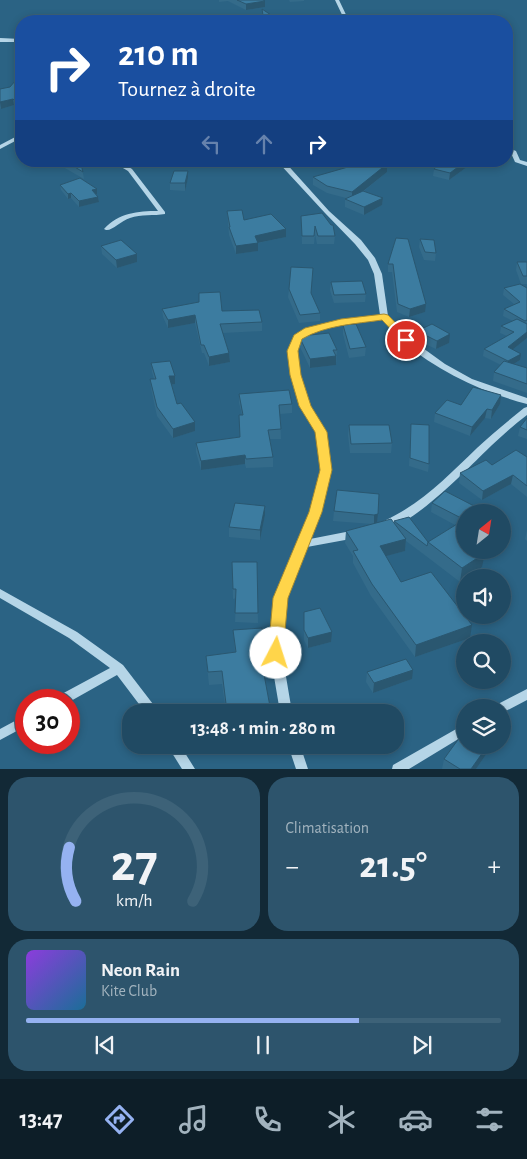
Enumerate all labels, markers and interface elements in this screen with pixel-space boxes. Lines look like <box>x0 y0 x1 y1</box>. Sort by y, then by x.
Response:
icon: right <box>35 35 100 100</box>
text: 210 m <box>118 37 199 72</box>
text: Tournez à droite <box>118 78 256 100</box>
icon: left <box>197 130 225 158</box>
icon: ahead <box>250 130 278 158</box>
icon: right <box>303 130 331 158</box>
pin <box>385 319 427 361</box>
icon: arrive <box>392 326 420 354</box>
north arrow <box>456 504 511 559</box>
map controls <box>456 504 511 754</box>
button: sound <box>456 569 511 624</box>
position arrow <box>249 626 301 678</box>
button: search <box>456 634 511 689</box>
speed limit sign: 30 <box>15 689 80 754</box>
button: layers <box>456 699 511 754</box>
text: 13:48 · 1 min · 280 m <box>191 719 335 738</box>
text: Climatisation <box>286 820 369 836</box>
text: 27 <box>110 838 157 890</box>
text: 21.5° <box>359 847 427 885</box>
text: − <box>286 853 299 881</box>
text: + <box>488 853 501 881</box>
text: km/h <box>115 892 152 910</box>
text: Neon Rain <box>101 961 180 980</box>
text: Kite Club <box>101 983 157 999</box>
icon: previous <box>91 1031 119 1059</box>
icon: pause <box>249 1031 277 1059</box>
icon: next <box>408 1031 436 1059</box>
icon: directions <box>102 1102 137 1137</box>
icon: music <box>176 1102 211 1137</box>
icon: phone <box>250 1102 285 1137</box>
icon: climate <box>324 1102 359 1137</box>
icon: car <box>398 1102 433 1137</box>
icon: filters <box>472 1102 507 1137</box>
text: 13:47 <box>20 1108 63 1130</box>

